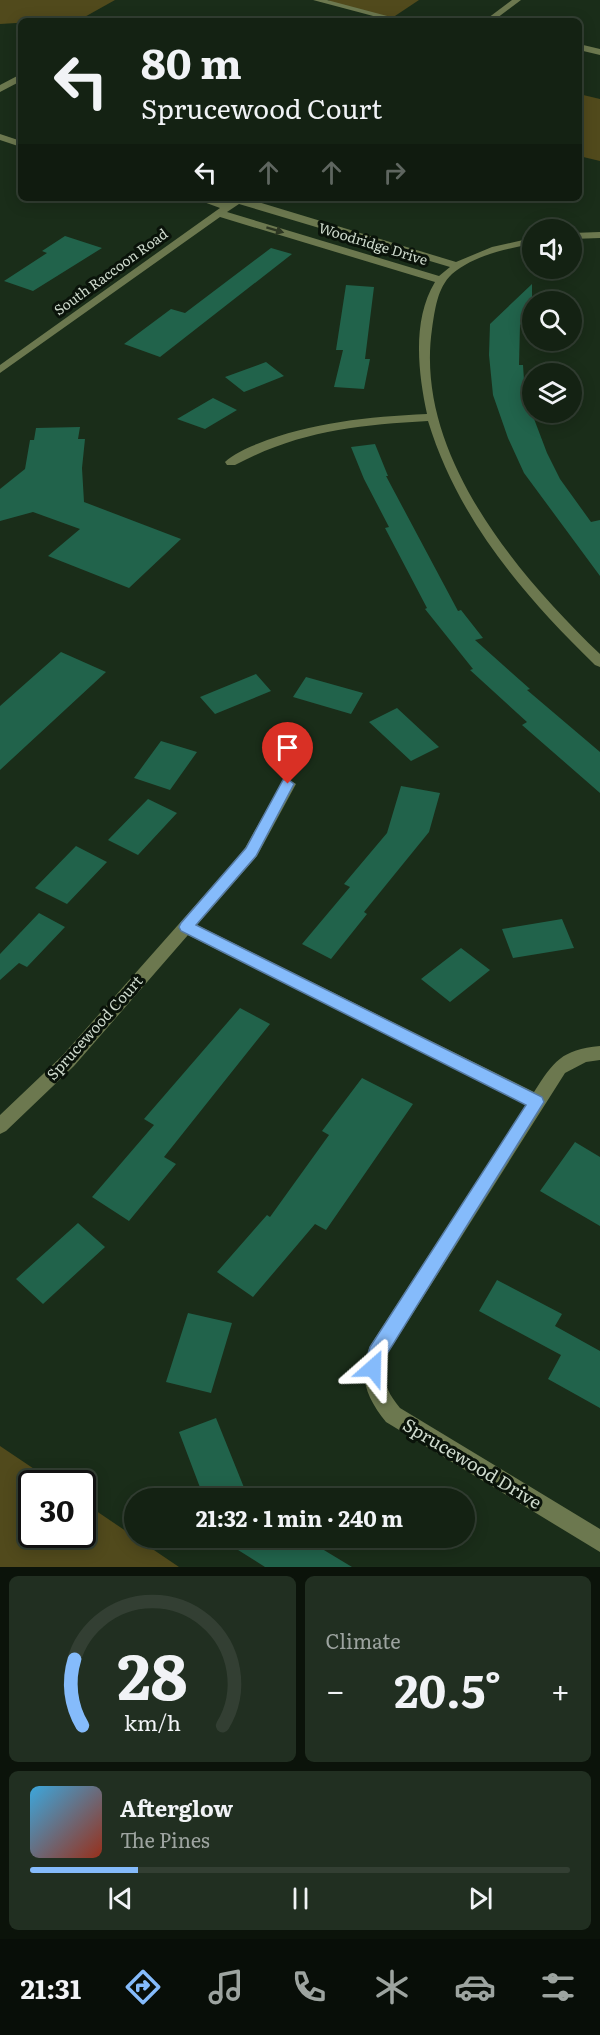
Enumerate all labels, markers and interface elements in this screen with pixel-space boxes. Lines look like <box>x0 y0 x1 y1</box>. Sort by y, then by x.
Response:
text: 80 m <box>141 30 242 92</box>
icon: left <box>42 42 120 120</box>
text: Sprucewood Court <box>141 87 382 127</box>
icon: left <box>189 156 222 189</box>
icon: ahead <box>252 156 285 189</box>
icon: ahead <box>315 156 348 189</box>
icon: right <box>378 156 411 189</box>
street label: Woodridge Drive <box>316 217 430 269</box>
map controls <box>522 219 582 423</box>
button: sound <box>522 219 582 279</box>
street label: South Raccoon Road <box>49 223 172 319</box>
one-way arrow <box>266 226 284 235</box>
button: search <box>522 291 582 351</box>
button: layers <box>522 363 582 423</box>
pin <box>262 722 313 784</box>
icon: arrive <box>271 731 304 764</box>
street label: Sprucewood Court <box>40 969 147 1084</box>
position arrow <box>341 1336 405 1400</box>
street label: Sprucewood Drive <box>398 1410 547 1515</box>
speed limit sign: 30 <box>18 1470 96 1548</box>
text: 21:32 · 1 min · 240 m <box>196 1501 403 1534</box>
text: Climate <box>326 1625 401 1655</box>
text: 28 <box>117 1627 187 1719</box>
text: 20.5° <box>394 1655 501 1722</box>
text: − <box>326 1664 345 1713</box>
text: + <box>551 1664 570 1713</box>
text: km/h <box>124 1706 181 1738</box>
text: Afterglow <box>120 1791 233 1824</box>
text: The Pines <box>120 1824 210 1854</box>
icon: previous <box>104 1882 137 1915</box>
icon: pause <box>284 1882 317 1915</box>
icon: next <box>464 1882 497 1915</box>
icon: directions <box>122 1966 164 2008</box>
icon: music <box>205 1966 247 2008</box>
icon: phone <box>288 1966 330 2008</box>
icon: climate <box>371 1966 413 2008</box>
icon: car <box>454 1966 496 2008</box>
icon: filters <box>537 1966 579 2008</box>
text: 21:31 <box>21 1967 81 2007</box>

